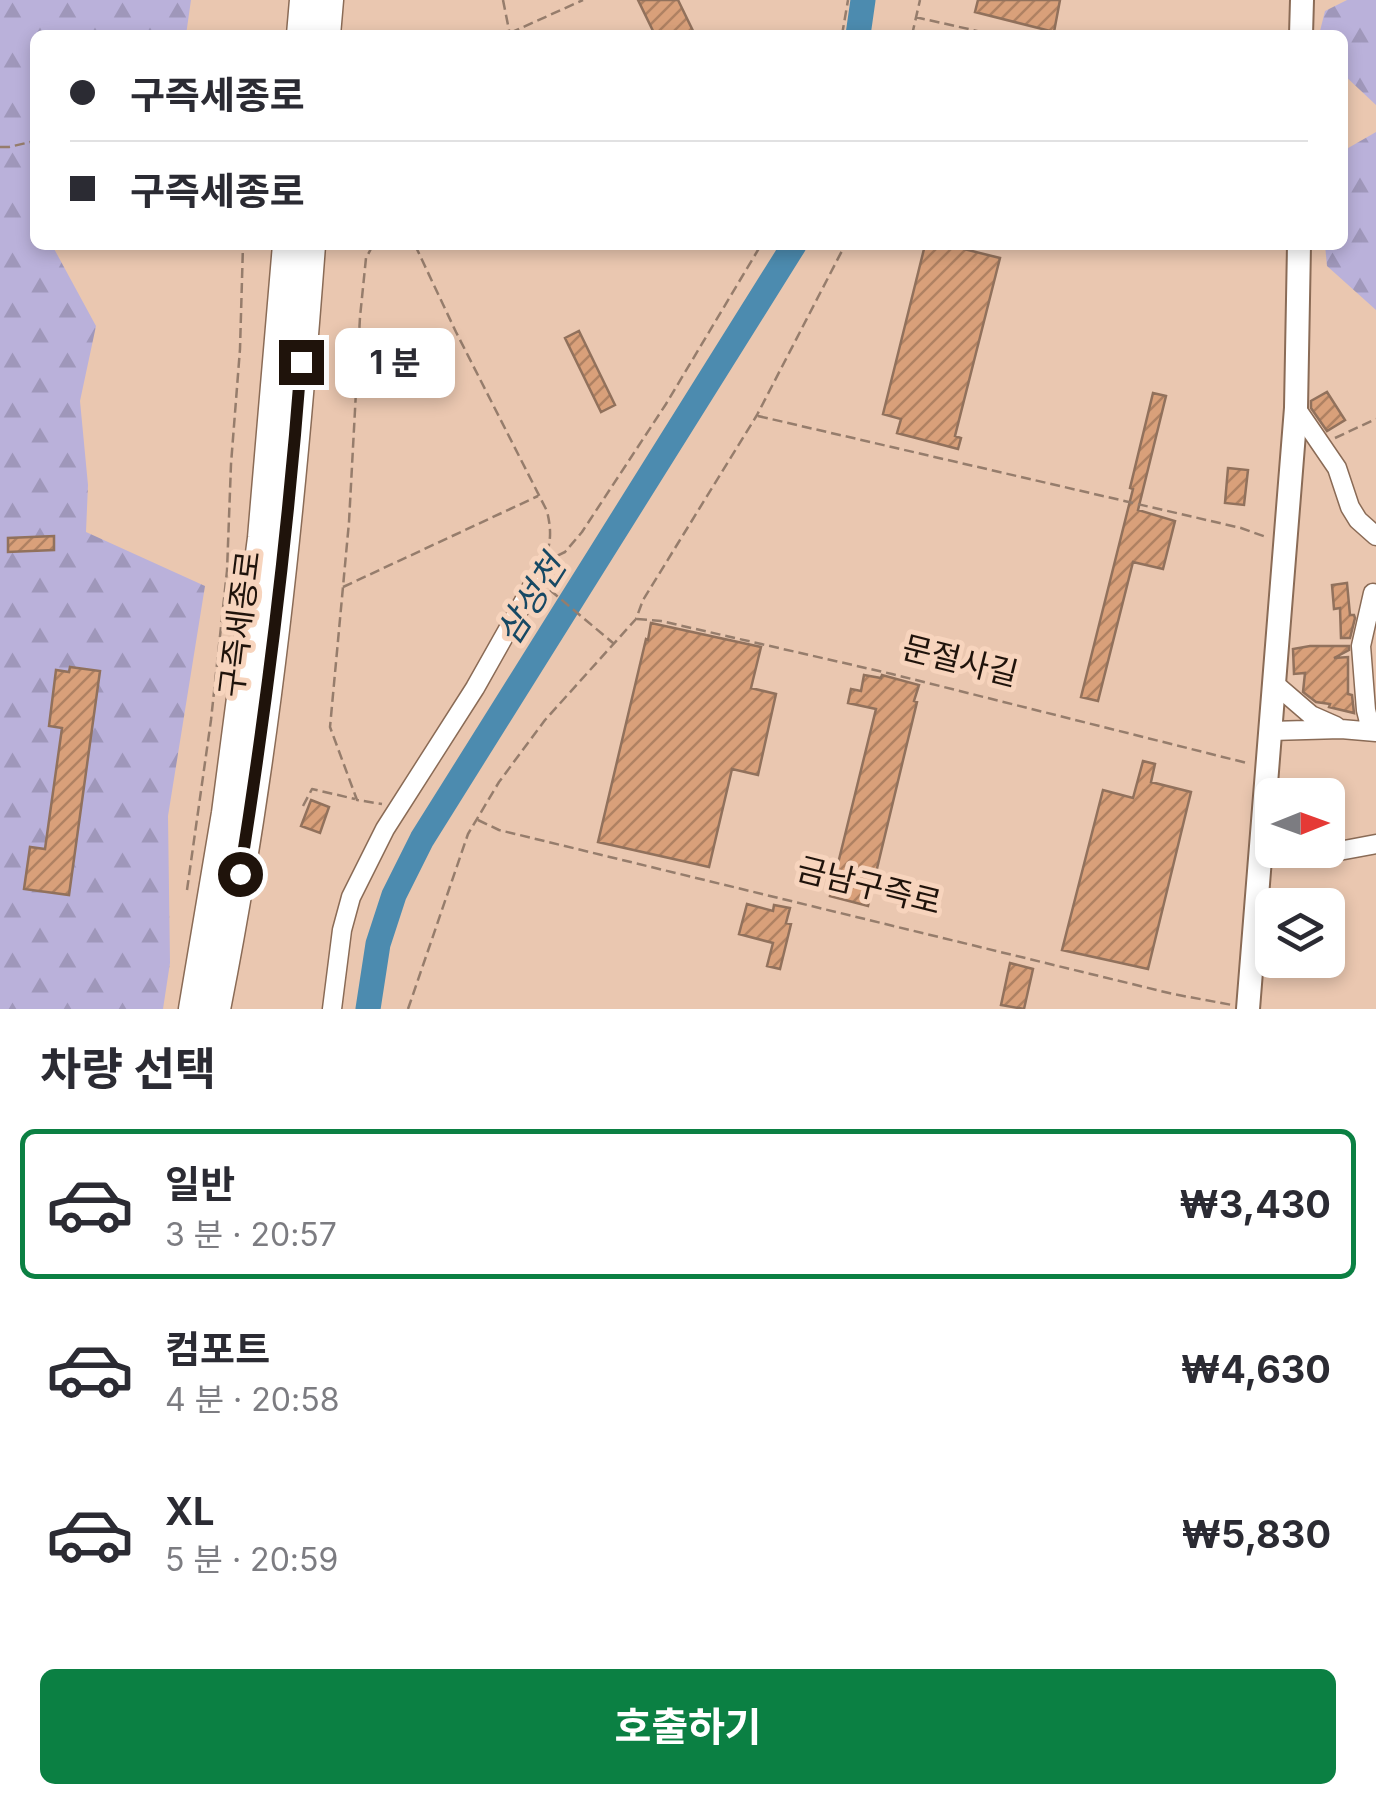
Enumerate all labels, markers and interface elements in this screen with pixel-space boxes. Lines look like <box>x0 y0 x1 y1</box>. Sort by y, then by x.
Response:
text: 구즉세종로 <box>130 72 305 118</box>
text: 구즉세종로 <box>130 168 305 214</box>
callout: 1 분 <box>336 327 456 397</box>
route end <box>279 340 324 385</box>
text: 1 분 <box>370 343 420 382</box>
water label: 삼성천 <box>487 544 576 652</box>
street label: 구즉세종로 <box>211 549 268 699</box>
street label: 문절사길 <box>898 627 1022 694</box>
north arrow <box>1255 778 1345 868</box>
map controls <box>1255 778 1345 978</box>
street label: 금남구즉로 <box>793 849 945 922</box>
route start <box>218 852 263 897</box>
button: layers <box>1255 888 1345 978</box>
text: 차량 선택 <box>40 1041 216 1096</box>
icon: car <box>45 1159 135 1249</box>
text: 일반 <box>165 1161 235 1207</box>
text: ₩3,430 <box>1179 1181 1331 1227</box>
text: 3 분 · 20:57 <box>165 1215 337 1254</box>
icon: car <box>45 1324 135 1414</box>
text: 컴포트 <box>165 1326 270 1372</box>
text: ₩4,630 <box>1181 1346 1331 1392</box>
text: 4 분 · 20:58 <box>165 1380 340 1419</box>
text: XL <box>165 1488 215 1534</box>
icon: car <box>45 1489 135 1579</box>
text: ₩5,830 <box>1182 1511 1331 1557</box>
text: 5 분 · 20:59 <box>165 1540 338 1579</box>
button: 호출하기 <box>40 1669 1336 1784</box>

